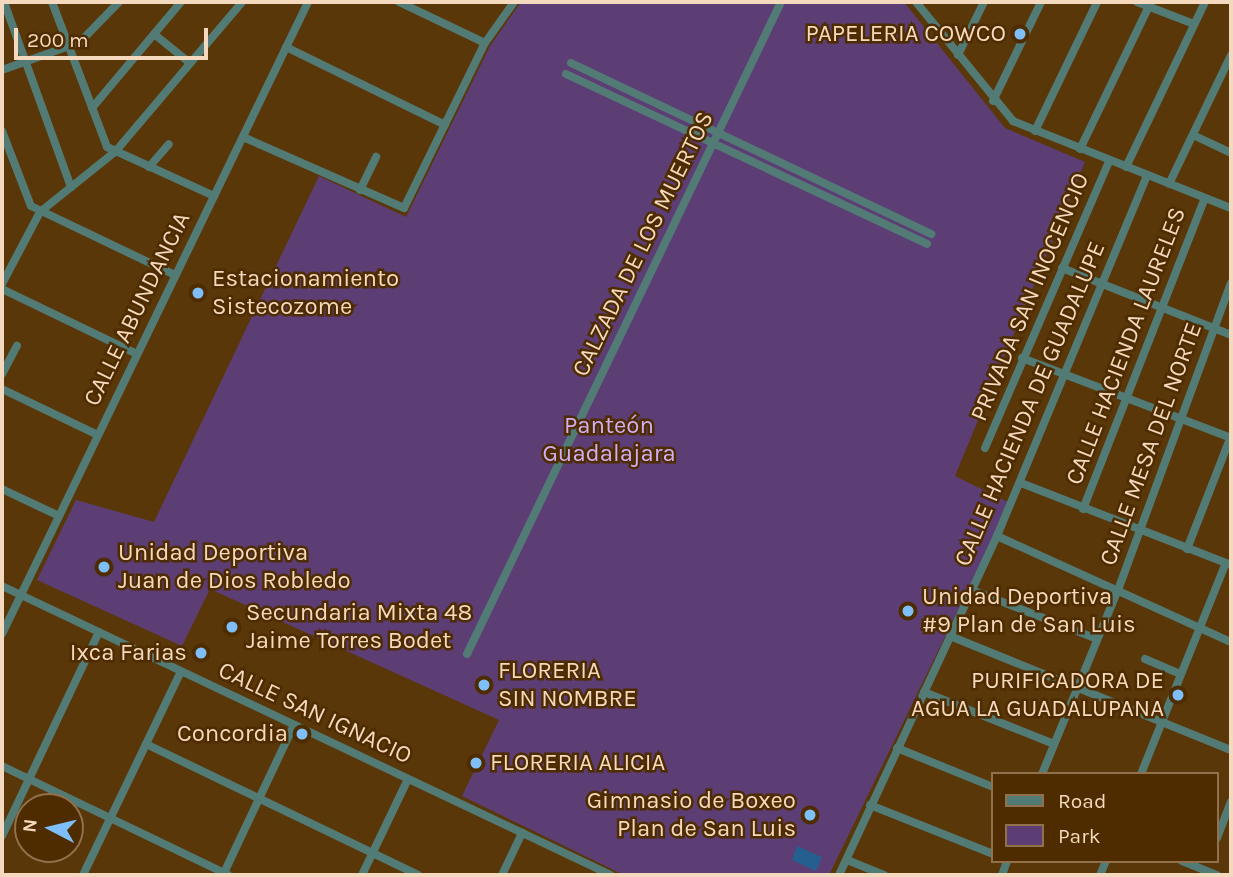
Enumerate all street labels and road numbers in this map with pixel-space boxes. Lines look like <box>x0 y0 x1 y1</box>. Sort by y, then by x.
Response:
street label: CALZADA DE LOS MUERTOS <box>566 107 720 381</box>
street label: PRIVADA SAN INOCENCIO <box>965 168 1095 426</box>
street label: CALLE HACIENDA LAURELES <box>1060 203 1192 489</box>
street label: CALLE ABUNDANCIA <box>78 207 196 411</box>
street label: CALLE HACIENDA DE GUADALUPE <box>948 237 1112 571</box>
street label: CALLE MESA DEL NORTE <box>1094 319 1208 569</box>
street label: CALLE SAN IGNACIO <box>214 656 416 770</box>

